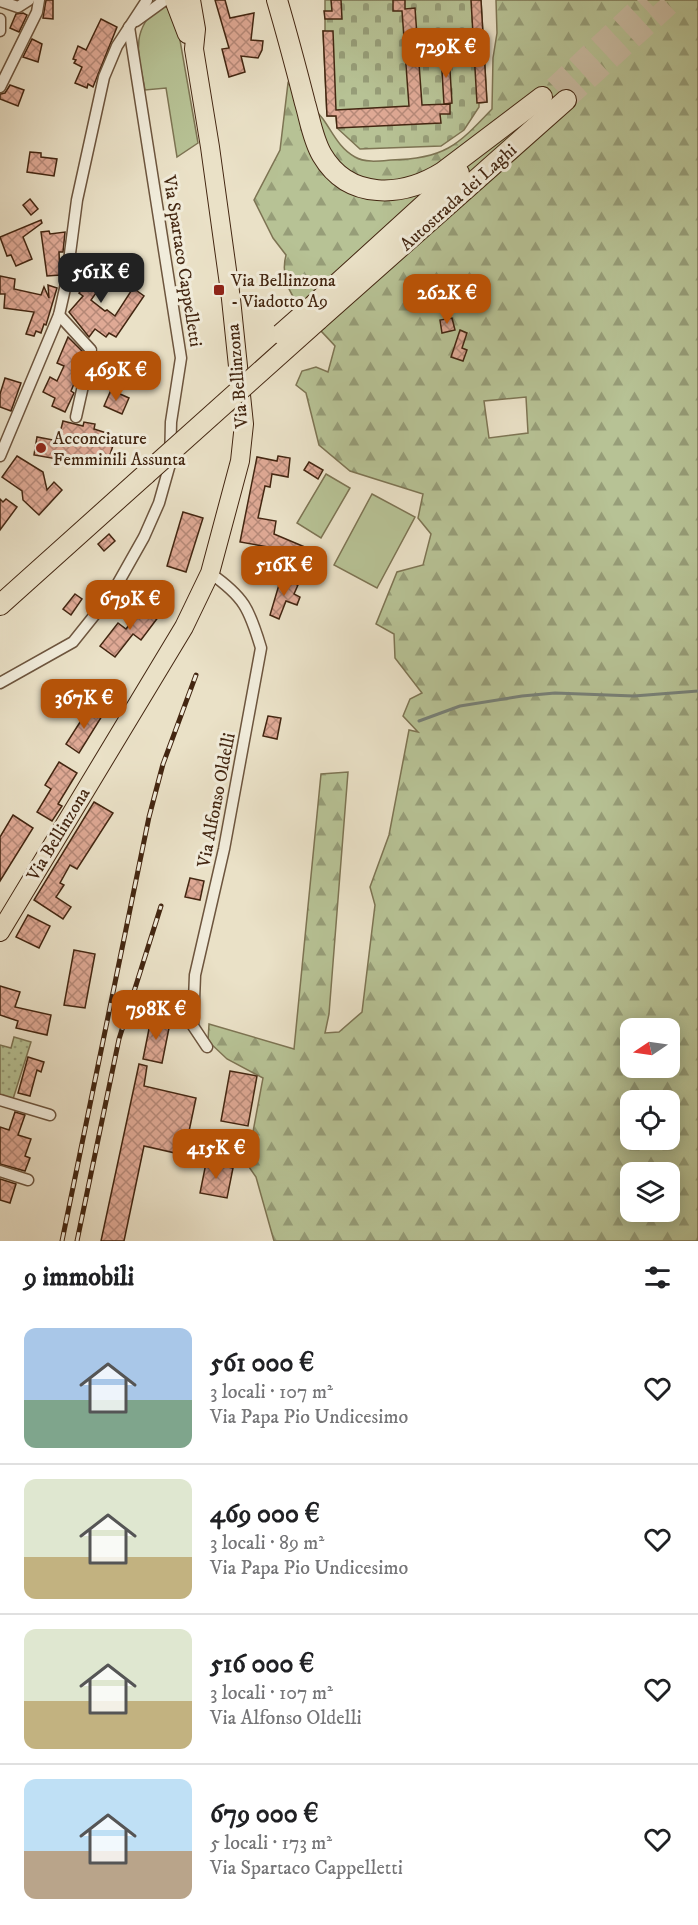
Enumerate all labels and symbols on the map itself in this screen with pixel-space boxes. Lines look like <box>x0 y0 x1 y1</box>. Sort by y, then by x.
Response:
pin: 729K € <box>397 28 495 79</box>
street label: Autostrada dei Laghi <box>396 139 522 256</box>
street label: Via Spartaco Cappelletti <box>157 173 206 349</box>
pin: 561K € <box>52 253 150 304</box>
place label: Via Bellinzona - Viadotto A9 <box>230 270 336 313</box>
pin: 262K € <box>398 274 496 325</box>
marker: Via Bellinzona - Viadotto A9 <box>212 283 226 297</box>
street label: Via Bellinzona <box>222 322 254 430</box>
pin: 469K € <box>67 351 165 402</box>
place label: Acconciature Femminili Assunta <box>53 428 186 471</box>
marker: Acconciature Femminili Assunta <box>34 441 48 455</box>
pin: 516K € <box>235 546 333 597</box>
pin: 679K € <box>81 580 179 631</box>
pin: 367K € <box>35 679 133 730</box>
street label: Via Alfonso Oldelli <box>193 731 241 870</box>
street label: Via Bellinzona <box>22 784 95 886</box>
pin: 798K € <box>107 990 205 1041</box>
north arrow <box>620 1018 680 1078</box>
pin: 415K € <box>167 1129 265 1180</box>

